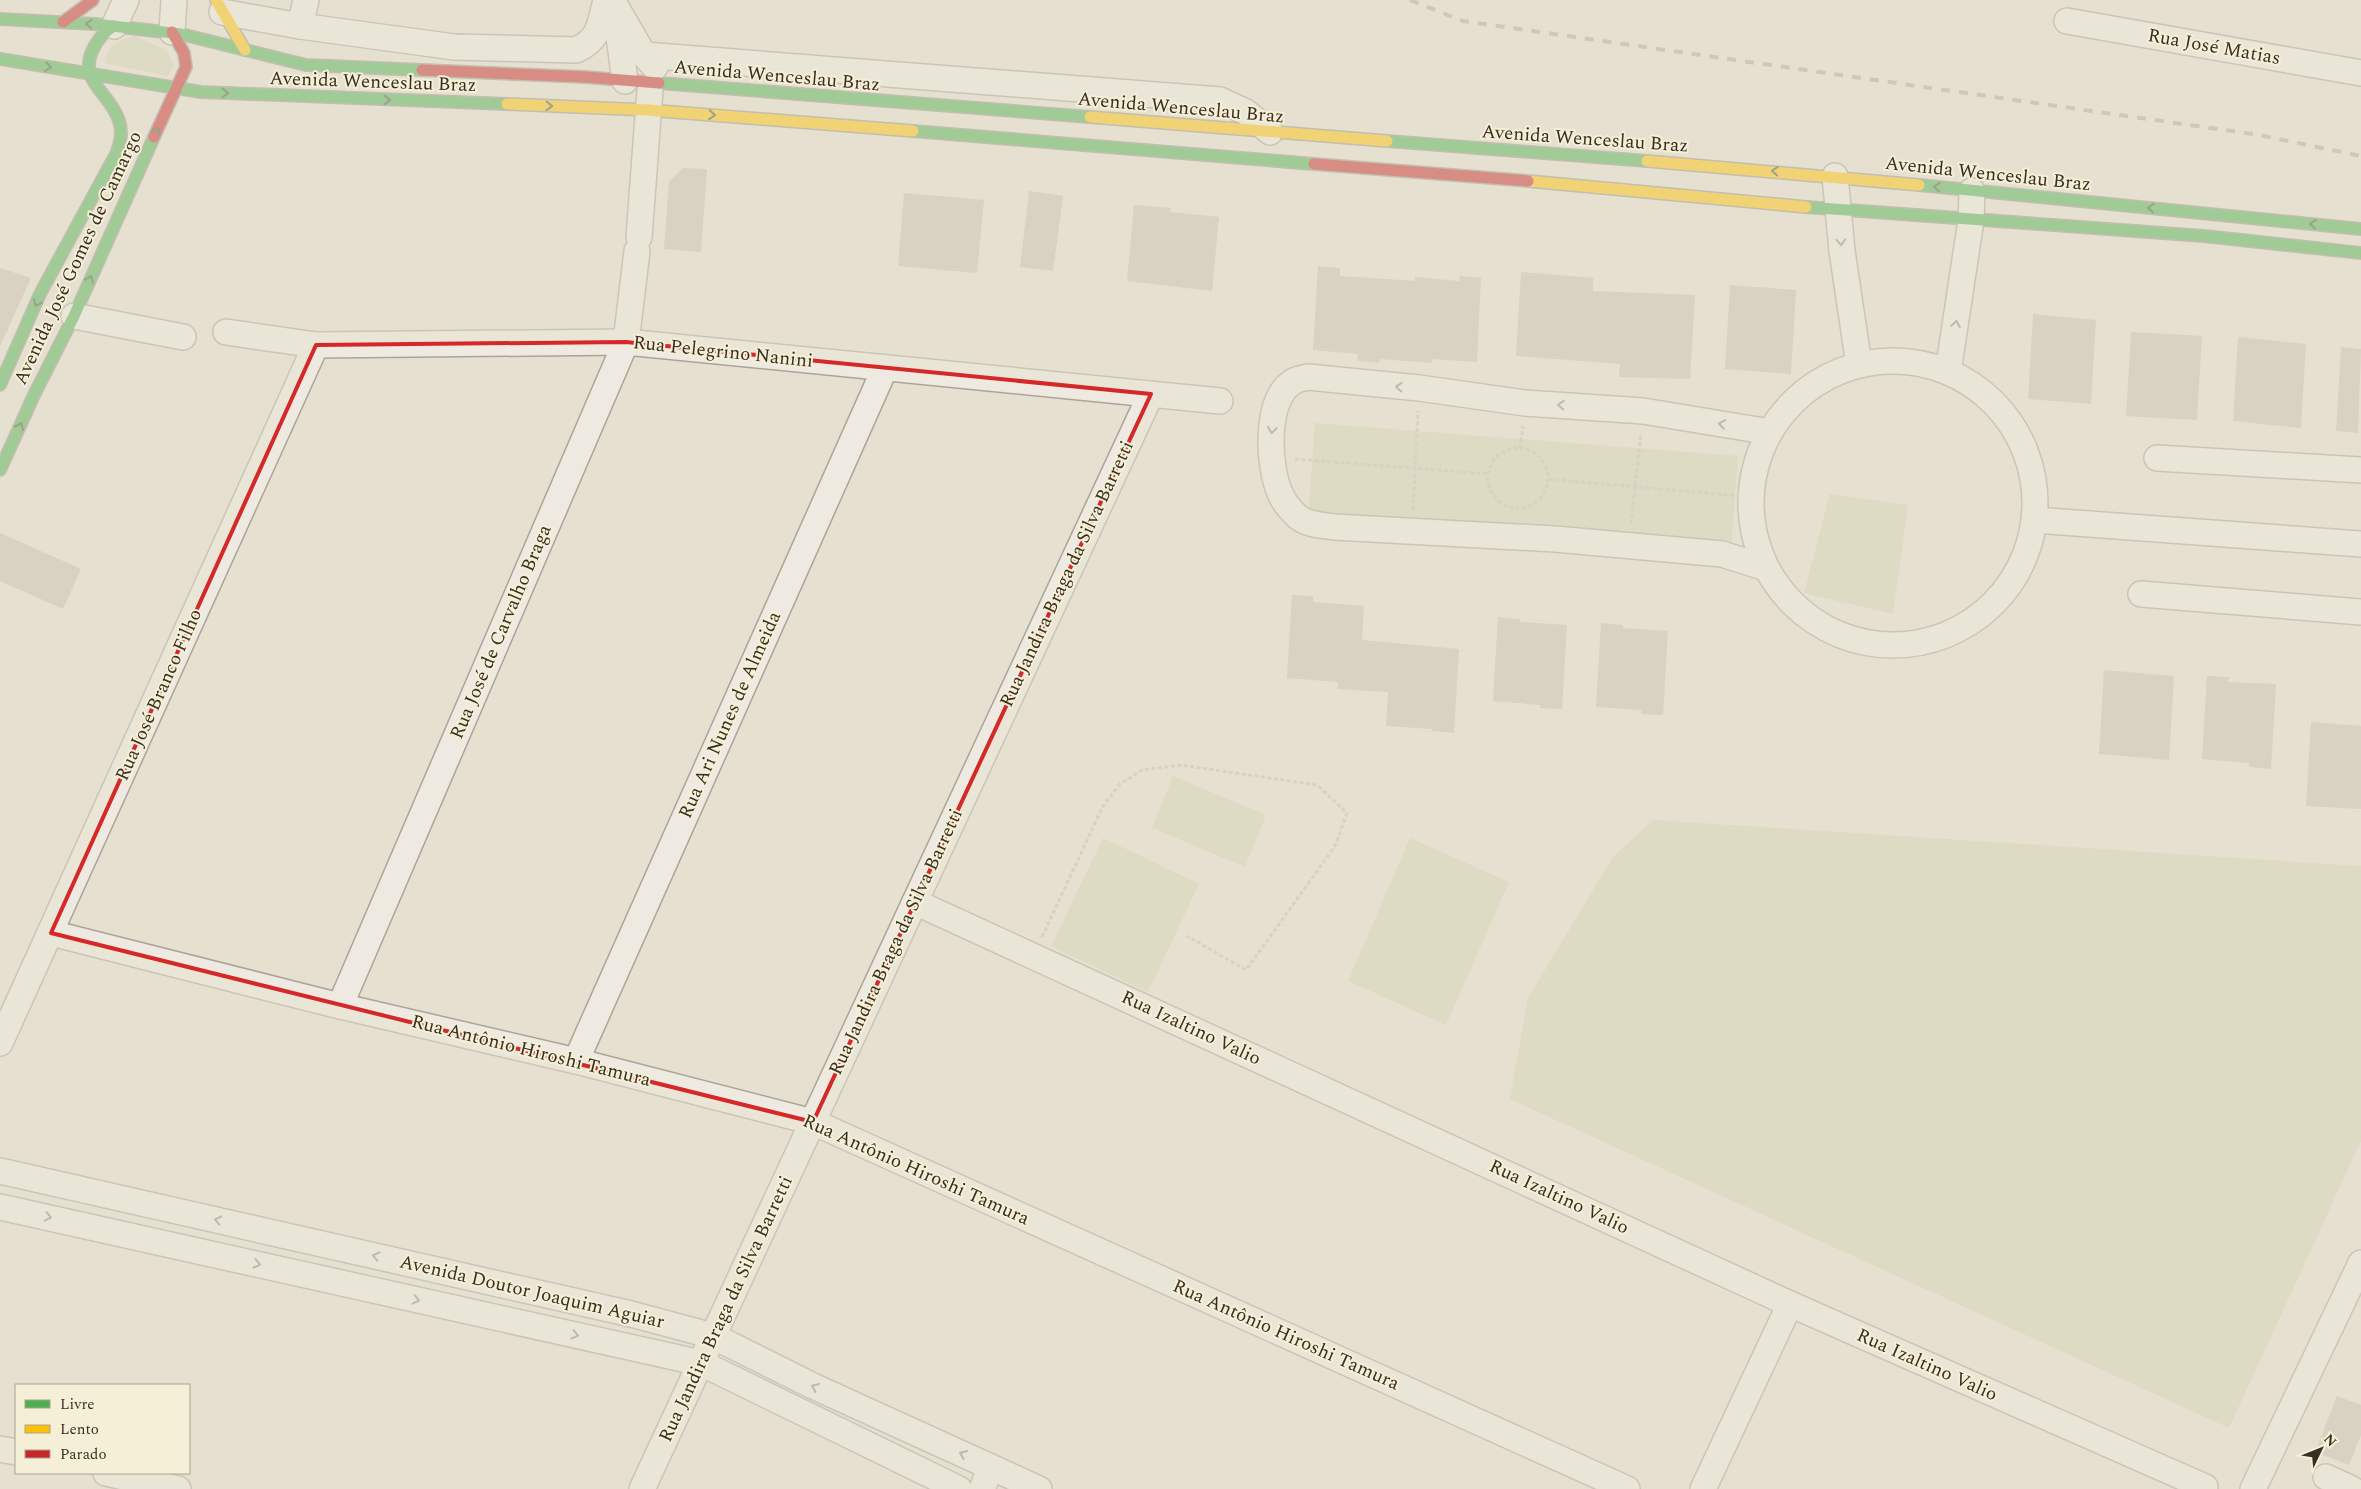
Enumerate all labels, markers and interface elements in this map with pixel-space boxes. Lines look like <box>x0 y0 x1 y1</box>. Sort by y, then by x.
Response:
one-way arrow <box>84 18 92 29</box>
street label: Rua José Matias <box>2145 21 2283 73</box>
street label: Avenida Wenceslau Braz <box>673 53 881 99</box>
one-way arrow <box>44 61 52 72</box>
street label: Avenida Wenceslau Braz <box>269 64 477 100</box>
street label: Avenida Wenceslau Braz <box>1077 85 1285 131</box>
one-way arrow <box>221 88 229 99</box>
one-way arrow <box>383 94 391 105</box>
one-way arrow <box>546 101 554 112</box>
one-way arrow <box>708 109 716 120</box>
street label: Avenida Wenceslau Braz <box>1481 117 1689 161</box>
street label: Avenida José Gomes de Camargo <box>6 126 150 390</box>
one-way arrow <box>151 127 161 136</box>
street label: Avenida Wenceslau Braz <box>1883 149 2093 199</box>
one-way arrow <box>1771 166 1779 177</box>
one-way arrow <box>1933 182 1941 193</box>
one-way arrow <box>2147 203 2155 214</box>
one-way arrow <box>2308 219 2316 230</box>
one-way arrow <box>1836 238 1847 246</box>
one-way arrow <box>84 275 94 284</box>
one-way arrow <box>32 298 43 307</box>
one-way arrow <box>1950 320 1960 328</box>
street label: Rua Pelegrino Nanini <box>632 328 814 376</box>
one-way arrow <box>1395 381 1403 392</box>
one-way arrow <box>1557 400 1565 411</box>
one-way arrow <box>1718 419 1726 430</box>
one-way arrow <box>14 422 24 431</box>
one-way arrow <box>1267 427 1278 435</box>
street label: Rua Jandira Braga da Silva Barretti <box>992 436 1142 712</box>
street label: Rua José de Carvalho Braga <box>443 519 560 744</box>
street label: Rua José Branco Filho <box>108 604 210 786</box>
street label: Rua Ari Nunes de Almeida <box>671 606 789 823</box>
street label: Rua Jandira Braga da Silva Barretti <box>821 804 971 1080</box>
street label: Rua Izaltino Valio <box>1116 983 1266 1073</box>
street label: Rua Antônio Hiroshi Tamura <box>408 1007 654 1095</box>
street label: Rua Antônio Hiroshi Tamura <box>798 1107 1035 1234</box>
street label: Rua Izaltino Valio <box>1484 1152 1634 1242</box>
street label: Rua Jandira Braga da Silva Barretti <box>651 1171 801 1447</box>
one-way arrow <box>43 1212 52 1222</box>
one-way arrow <box>213 1215 222 1226</box>
street label: Avenida Doutor Joaquim Aguiar <box>397 1247 668 1337</box>
one-way arrow <box>372 1251 381 1262</box>
one-way arrow <box>253 1258 262 1269</box>
street label: Rua Antônio Hiroshi Tamura <box>1168 1272 1405 1399</box>
one-way arrow <box>412 1294 420 1305</box>
street label: Rua Izaltino Valio <box>1852 1321 2002 1409</box>
one-way arrow <box>570 1329 579 1340</box>
one-way arrow <box>811 1383 820 1393</box>
legend <box>15 1384 190 1474</box>
text: Livre <box>60 1393 95 1416</box>
text: Lento <box>60 1418 99 1441</box>
north arrow <box>2296 1424 2346 1474</box>
text: N <box>2319 1429 2342 1452</box>
text: Parado <box>60 1443 107 1466</box>
one-way arrow <box>959 1450 968 1461</box>

